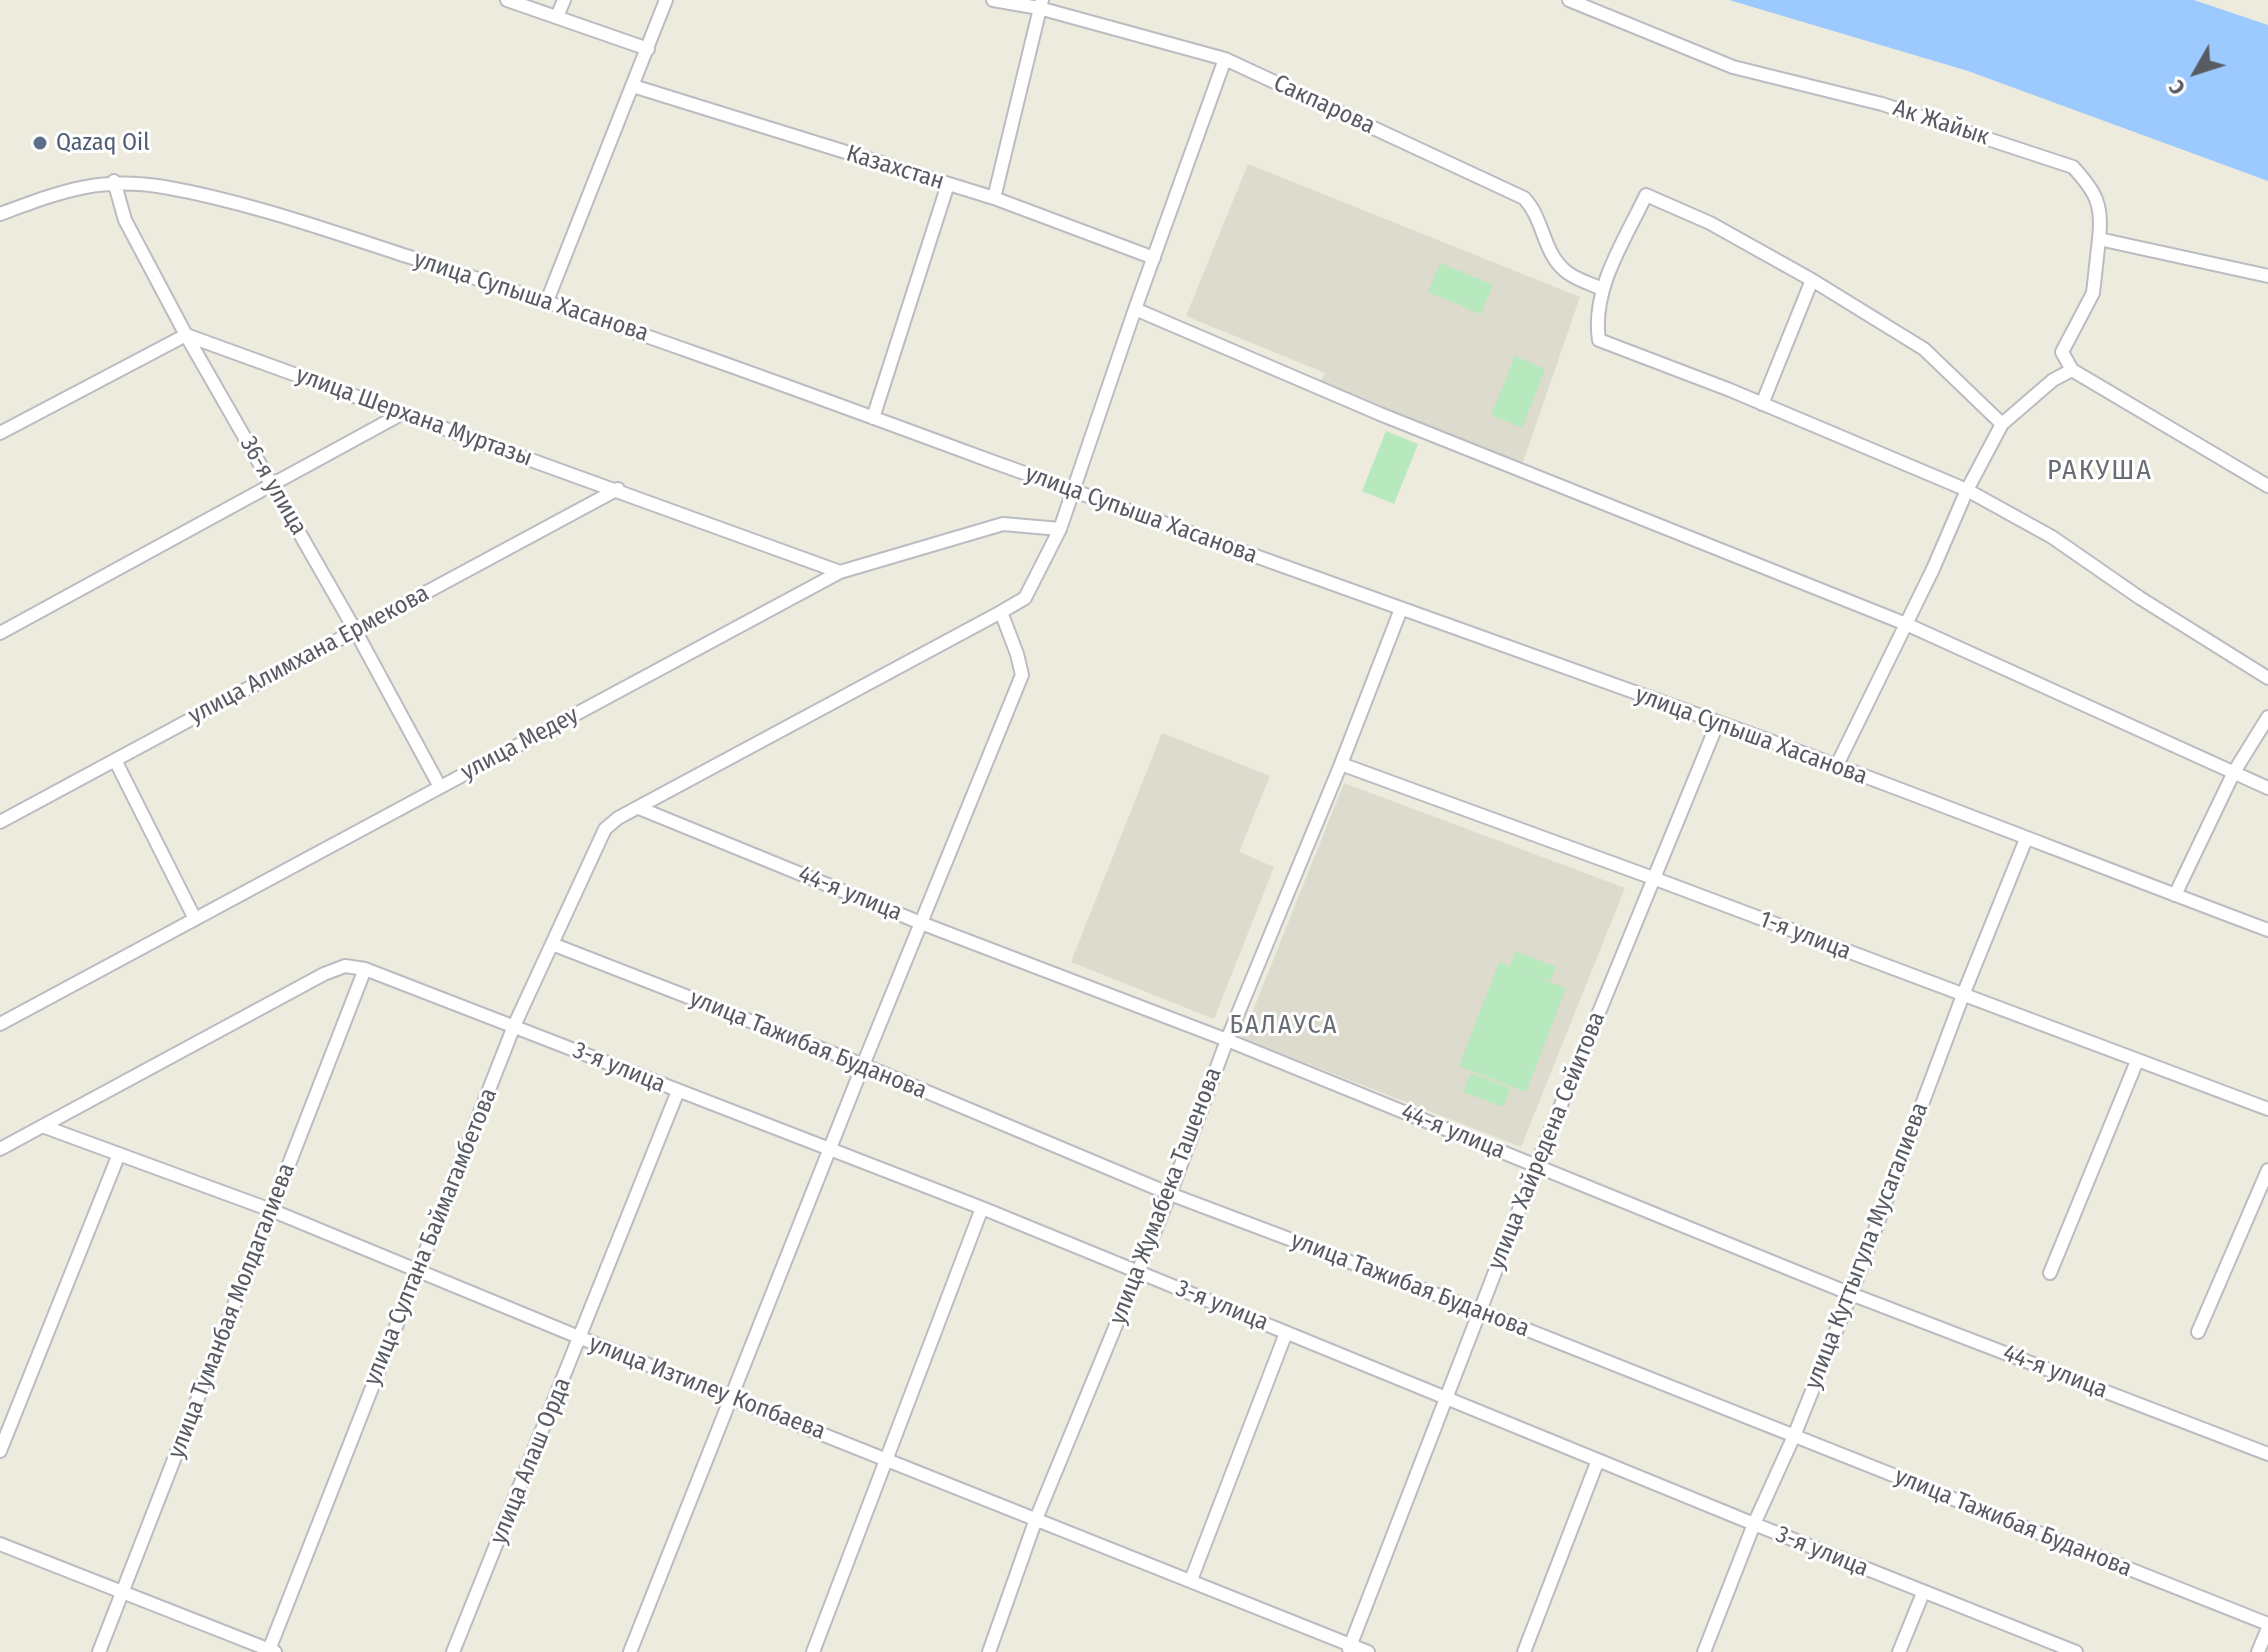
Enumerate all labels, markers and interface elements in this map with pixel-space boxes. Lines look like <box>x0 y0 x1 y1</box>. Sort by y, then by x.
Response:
north arrow <box>2156 32 2236 112</box>
street label: Сакпарова <box>1269 69 1379 141</box>
text: С <box>2163 74 2191 100</box>
street label: Ак Жайык <box>1889 94 1993 152</box>
place label: Qazaq Oil <box>56 129 150 157</box>
marker: Qazaq Oil <box>31 134 49 152</box>
street label: Казахстан <box>843 140 947 196</box>
street label: улица Супыша Хасанова <box>410 245 652 349</box>
street label: улица Шерхана Муртазы <box>292 361 536 473</box>
street label: 36-я улица <box>233 432 313 540</box>
district label: РАКУША <box>2047 454 2153 488</box>
street label: улица Супыша Хасанова <box>1021 460 1261 570</box>
street label: улица Алимхана Ермекова <box>184 579 434 731</box>
street label: улица Супыша Хасанова <box>1631 681 1871 791</box>
street label: улица Медеу <box>456 701 584 787</box>
street label: 44-я улица <box>794 860 906 928</box>
street label: 1-я улица <box>1755 905 1855 967</box>
street label: улица Тажибая Буданова <box>685 984 931 1106</box>
street label: улица Хайредена Сейитова <box>1482 1008 1612 1274</box>
district label: БАЛАУСА <box>1230 1010 1338 1042</box>
street label: 3-я улица <box>569 1036 669 1100</box>
street label: улица Жумабека Ташенова <box>1104 1064 1228 1328</box>
street label: улица Султана Баймагамбетова <box>358 1084 504 1390</box>
street label: 44-я улица <box>1397 1098 1509 1166</box>
street label: улица Куттыгула Мусагалиева <box>1799 1099 1935 1393</box>
street label: улица Туманбая Молдагалиева <box>162 1159 302 1463</box>
street label: улица Тажибая Буданова <box>1287 1226 1533 1344</box>
street label: 3-я улица <box>1172 1274 1272 1338</box>
street label: улица Изтилеу Копбаева <box>585 1330 829 1446</box>
street label: 44-я улица <box>1999 1339 2111 1405</box>
street label: улица Алаш Орда <box>485 1374 577 1548</box>
street label: улица Тажибая Буданова <box>1890 1462 2136 1584</box>
street label: 3-я улица <box>1772 1520 1872 1584</box>

